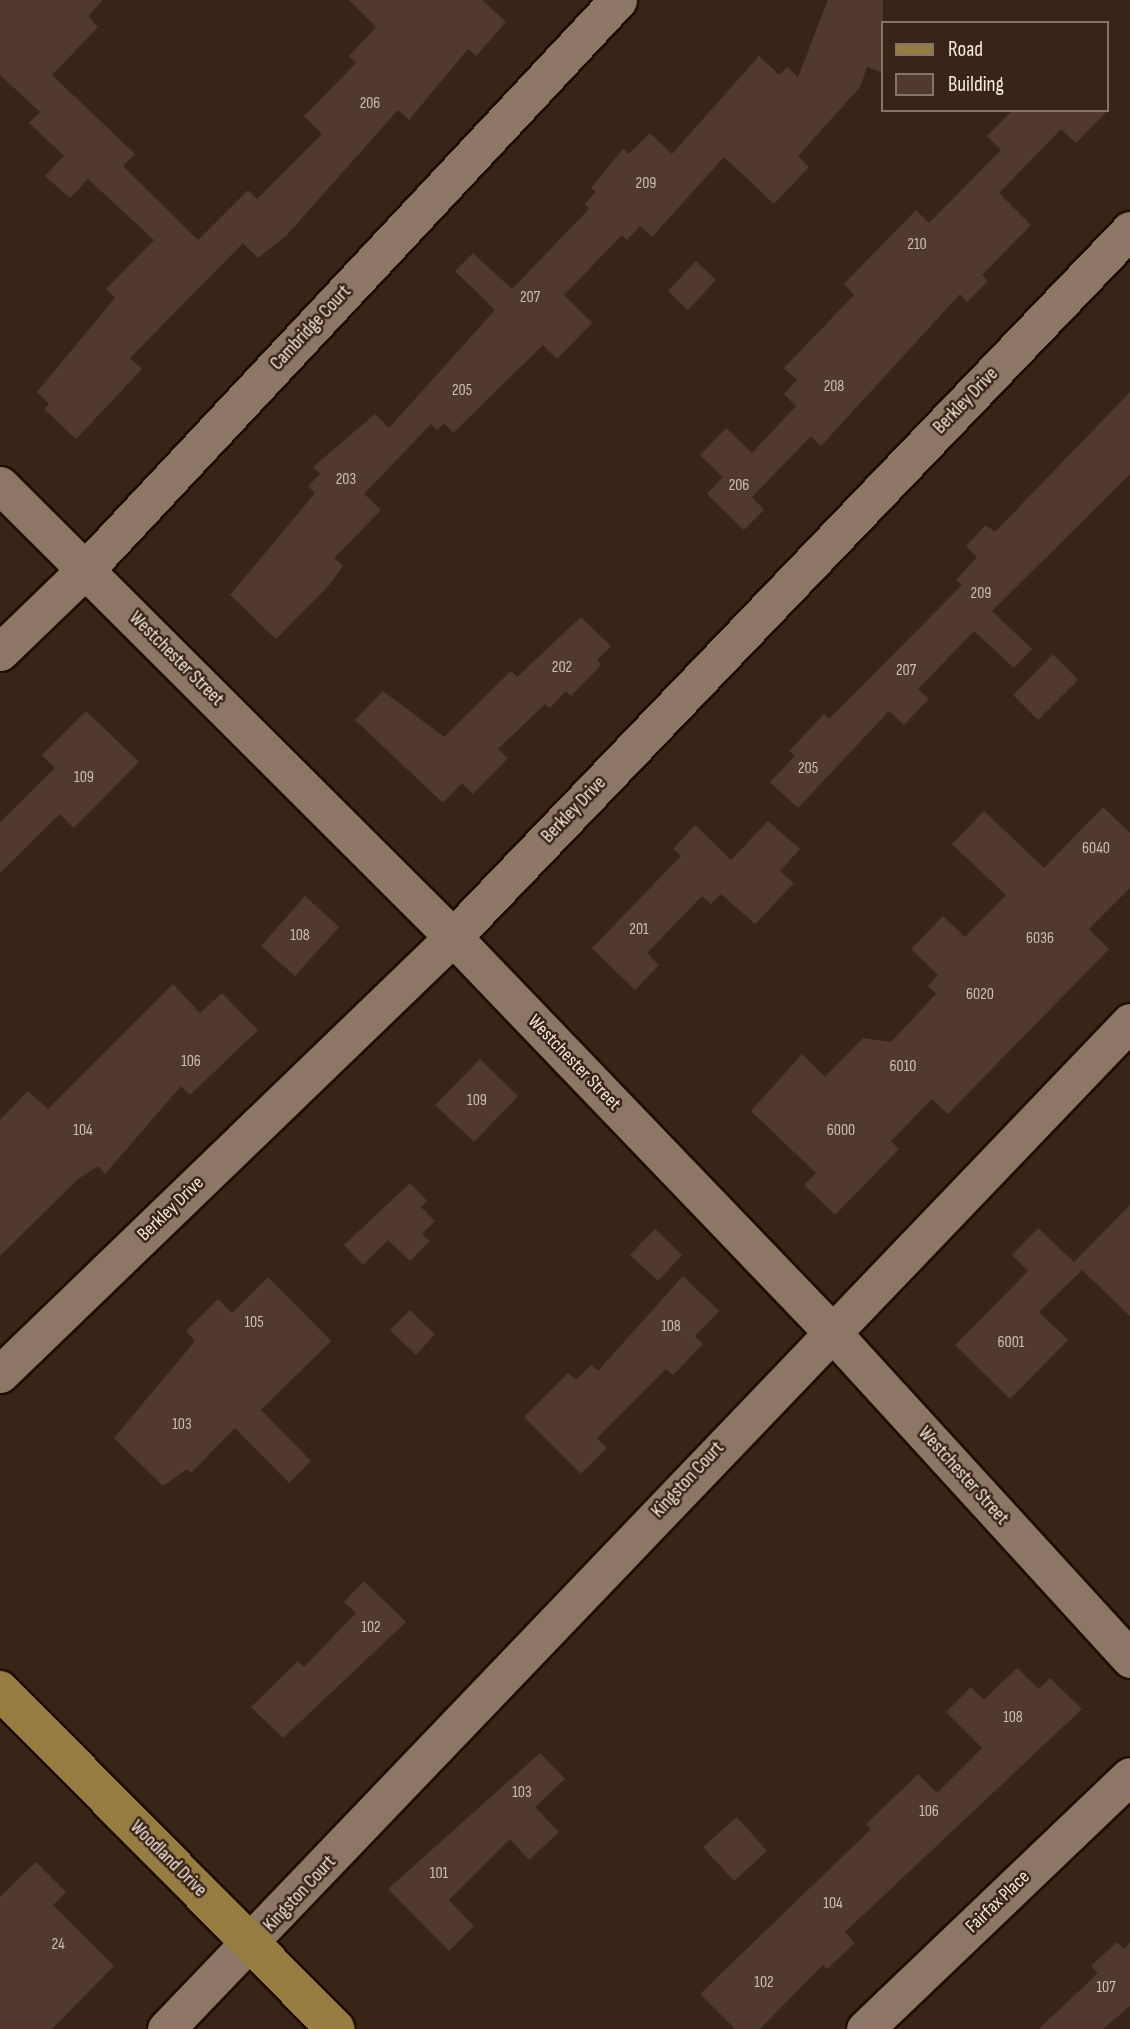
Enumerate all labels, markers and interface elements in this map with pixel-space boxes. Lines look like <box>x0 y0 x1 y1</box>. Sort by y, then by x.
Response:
legend <box>881 21 1109 112</box>
text: Road <box>948 37 983 62</box>
text: Building <box>948 72 1004 97</box>
house number: 206 <box>360 94 380 114</box>
house number: 209 <box>636 174 656 194</box>
house number: 210 <box>907 235 927 255</box>
street label: Cambridge Court <box>266 281 356 375</box>
house number: 207 <box>520 288 540 308</box>
street label: Berkley Drive <box>929 363 1003 439</box>
house number: 208 <box>824 377 844 397</box>
house number: 205 <box>452 381 472 401</box>
house number: 203 <box>336 470 356 490</box>
house number: 206 <box>729 476 749 496</box>
house number: 209 <box>971 584 991 604</box>
street label: Westchester Street <box>124 607 228 711</box>
house number: 202 <box>552 658 572 678</box>
house number: 207 <box>896 661 916 681</box>
house number: 205 <box>798 759 818 779</box>
house number: 109 <box>74 768 94 788</box>
street label: Berkley Drive <box>537 772 611 848</box>
house number: 6040 <box>1082 839 1110 859</box>
house number: 201 <box>629 920 649 940</box>
house number: 108 <box>290 926 310 946</box>
house number: 6036 <box>1026 929 1054 949</box>
house number: 6020 <box>966 985 994 1005</box>
street label: Westchester Street <box>523 1010 625 1116</box>
house number: 106 <box>181 1052 201 1072</box>
house number: 6010 <box>890 1057 916 1077</box>
house number: 109 <box>467 1091 487 1111</box>
house number: 104 <box>73 1121 93 1141</box>
house number: 6000 <box>827 1121 855 1141</box>
street label: Berkley Drive <box>133 1172 209 1246</box>
house number: 105 <box>244 1313 264 1333</box>
house number: 108 <box>661 1317 681 1337</box>
house number: 6001 <box>998 1333 1024 1353</box>
house number: 103 <box>172 1415 192 1435</box>
street label: Westchester Street <box>913 1422 1013 1530</box>
street label: Kingston Court <box>647 1437 729 1523</box>
house number: 102 <box>361 1618 381 1638</box>
house number: 108 <box>1003 1708 1023 1728</box>
house number: 103 <box>512 1783 532 1803</box>
house number: 106 <box>919 1802 939 1822</box>
street label: Woodland Drive <box>125 1816 211 1902</box>
street label: Kingston Court <box>259 1851 341 1937</box>
house number: 101 <box>430 1864 448 1884</box>
street label: Fairfax Place <box>961 1866 1035 1938</box>
house number: 104 <box>823 1894 843 1914</box>
house number: 24 <box>51 1935 65 1955</box>
house number: 102 <box>754 1973 774 1993</box>
house number: 107 <box>1096 1978 1116 1998</box>

